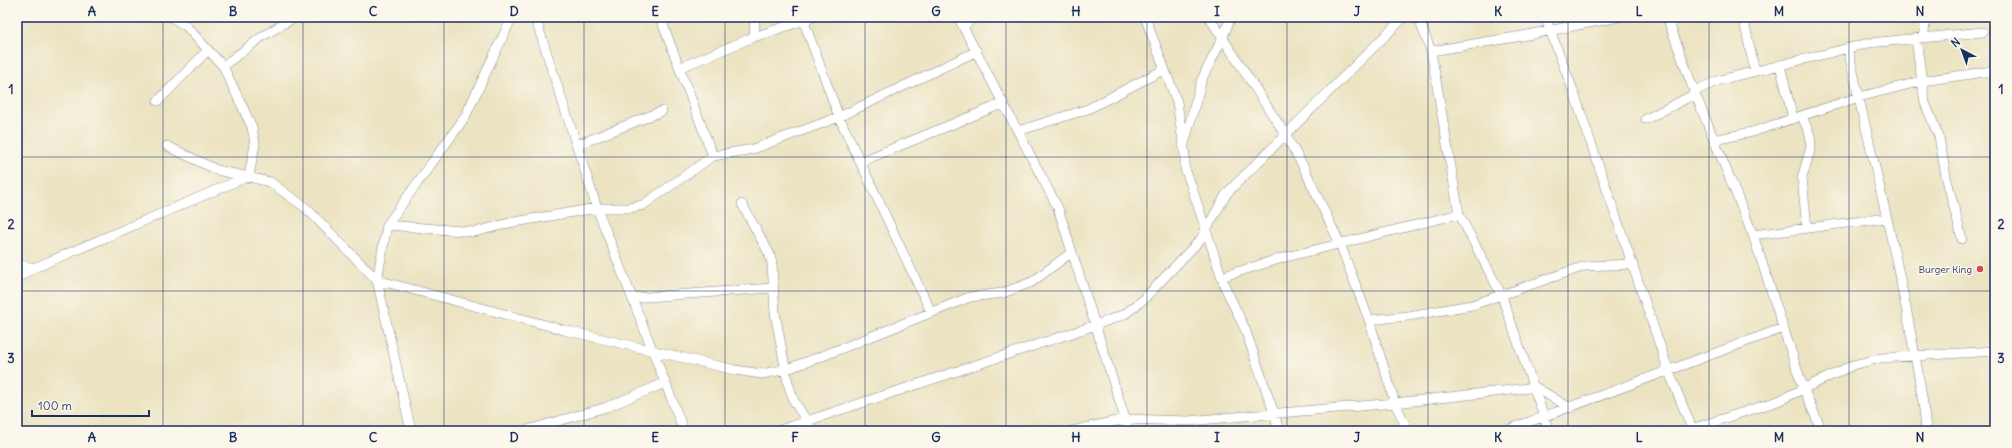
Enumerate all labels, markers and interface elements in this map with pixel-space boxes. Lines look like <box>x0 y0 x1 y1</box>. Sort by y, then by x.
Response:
text: A <box>88 3 97 20</box>
text: B <box>229 3 238 20</box>
text: C <box>369 3 378 20</box>
text: D <box>509 3 519 20</box>
text: E <box>651 3 659 20</box>
text: F <box>791 3 799 20</box>
text: G <box>931 3 941 20</box>
text: H <box>1071 3 1081 20</box>
text: I <box>1214 3 1220 20</box>
text: J <box>1354 3 1361 20</box>
text: K <box>1494 3 1503 20</box>
text: L <box>1635 3 1643 20</box>
text: M <box>1774 3 1784 20</box>
text: N <box>1916 3 1924 20</box>
north arrow <box>1942 30 1982 70</box>
text: N <box>1948 35 1963 50</box>
text: 1 <box>8 81 14 98</box>
text: 1 <box>1998 81 2004 98</box>
text: 2 <box>7 216 15 233</box>
text: 2 <box>1997 216 2005 233</box>
place label: Burger King <box>1918 263 1972 276</box>
marker: Burger King <box>1975 264 1985 274</box>
text: 3 <box>7 350 15 367</box>
text: 3 <box>1997 350 2005 367</box>
scale bar <box>32 392 149 418</box>
text: 100 m <box>38 398 72 413</box>
text: A <box>88 429 97 446</box>
text: B <box>229 429 238 446</box>
text: C <box>369 429 378 446</box>
text: D <box>509 429 519 446</box>
text: E <box>651 429 659 446</box>
text: F <box>791 429 799 446</box>
text: G <box>931 429 941 446</box>
text: H <box>1071 429 1081 446</box>
text: I <box>1214 429 1220 446</box>
text: J <box>1354 429 1361 446</box>
text: K <box>1494 429 1503 446</box>
text: L <box>1635 429 1643 446</box>
text: M <box>1774 429 1784 446</box>
text: N <box>1916 429 1924 446</box>

